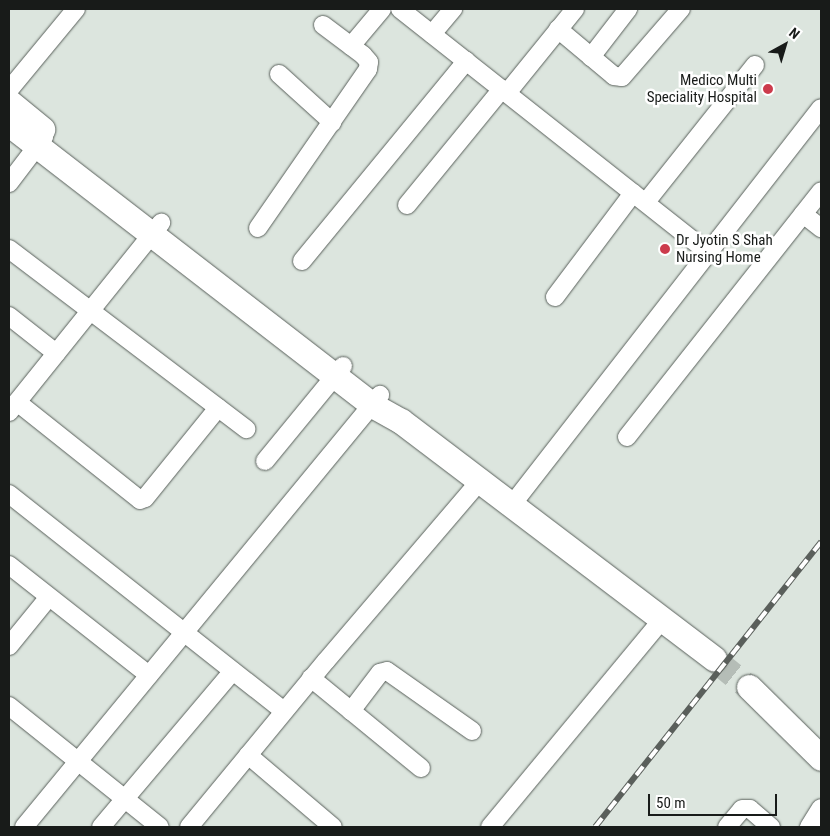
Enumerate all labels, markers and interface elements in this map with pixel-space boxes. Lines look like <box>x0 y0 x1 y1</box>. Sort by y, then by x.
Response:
north arrow <box>760 20 810 70</box>
text: N <box>786 24 803 42</box>
place label: Medico Multi Speciality Hospital <box>647 71 757 106</box>
marker: Medico Multi Speciality Hospital <box>761 82 775 96</box>
place label: Dr Jyotin S Shah Nursing Home <box>676 231 773 266</box>
marker: Dr Jyotin S Shah Nursing Home <box>658 242 672 256</box>
scale bar <box>650 784 779 816</box>
text: 50 m <box>656 794 686 812</box>

